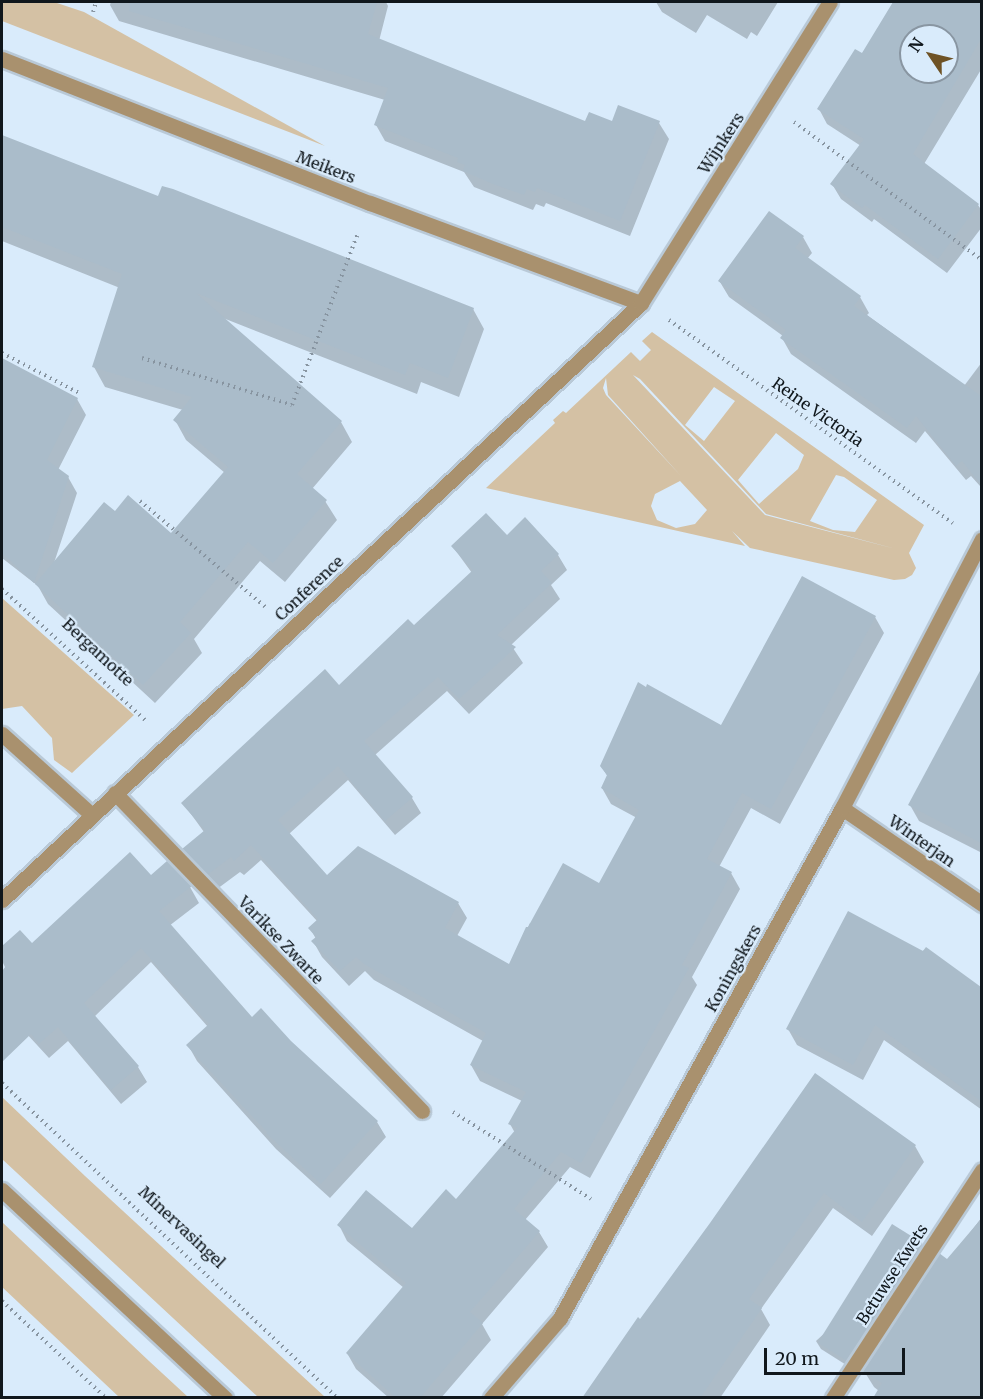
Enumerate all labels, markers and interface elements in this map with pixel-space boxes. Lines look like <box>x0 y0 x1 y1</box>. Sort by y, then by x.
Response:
north arrow <box>899 24 959 84</box>
text: N <box>904 34 928 56</box>
street label: Wijnkers <box>694 109 748 177</box>
street label: Meikers <box>294 147 358 187</box>
street label: Reine Victoria <box>769 373 867 451</box>
street label: Conference <box>271 552 347 624</box>
street label: Bergamotte <box>58 614 138 690</box>
street label: Winterjan <box>885 811 959 871</box>
street label: Varikse Zwarte <box>234 892 328 988</box>
street label: Koningskers <box>701 921 765 1015</box>
street label: Minervasingel <box>135 1182 229 1272</box>
street label: Betuwse Kwets <box>852 1220 932 1328</box>
scale bar <box>767 1336 908 1374</box>
text: 20 m <box>775 1347 819 1370</box>

